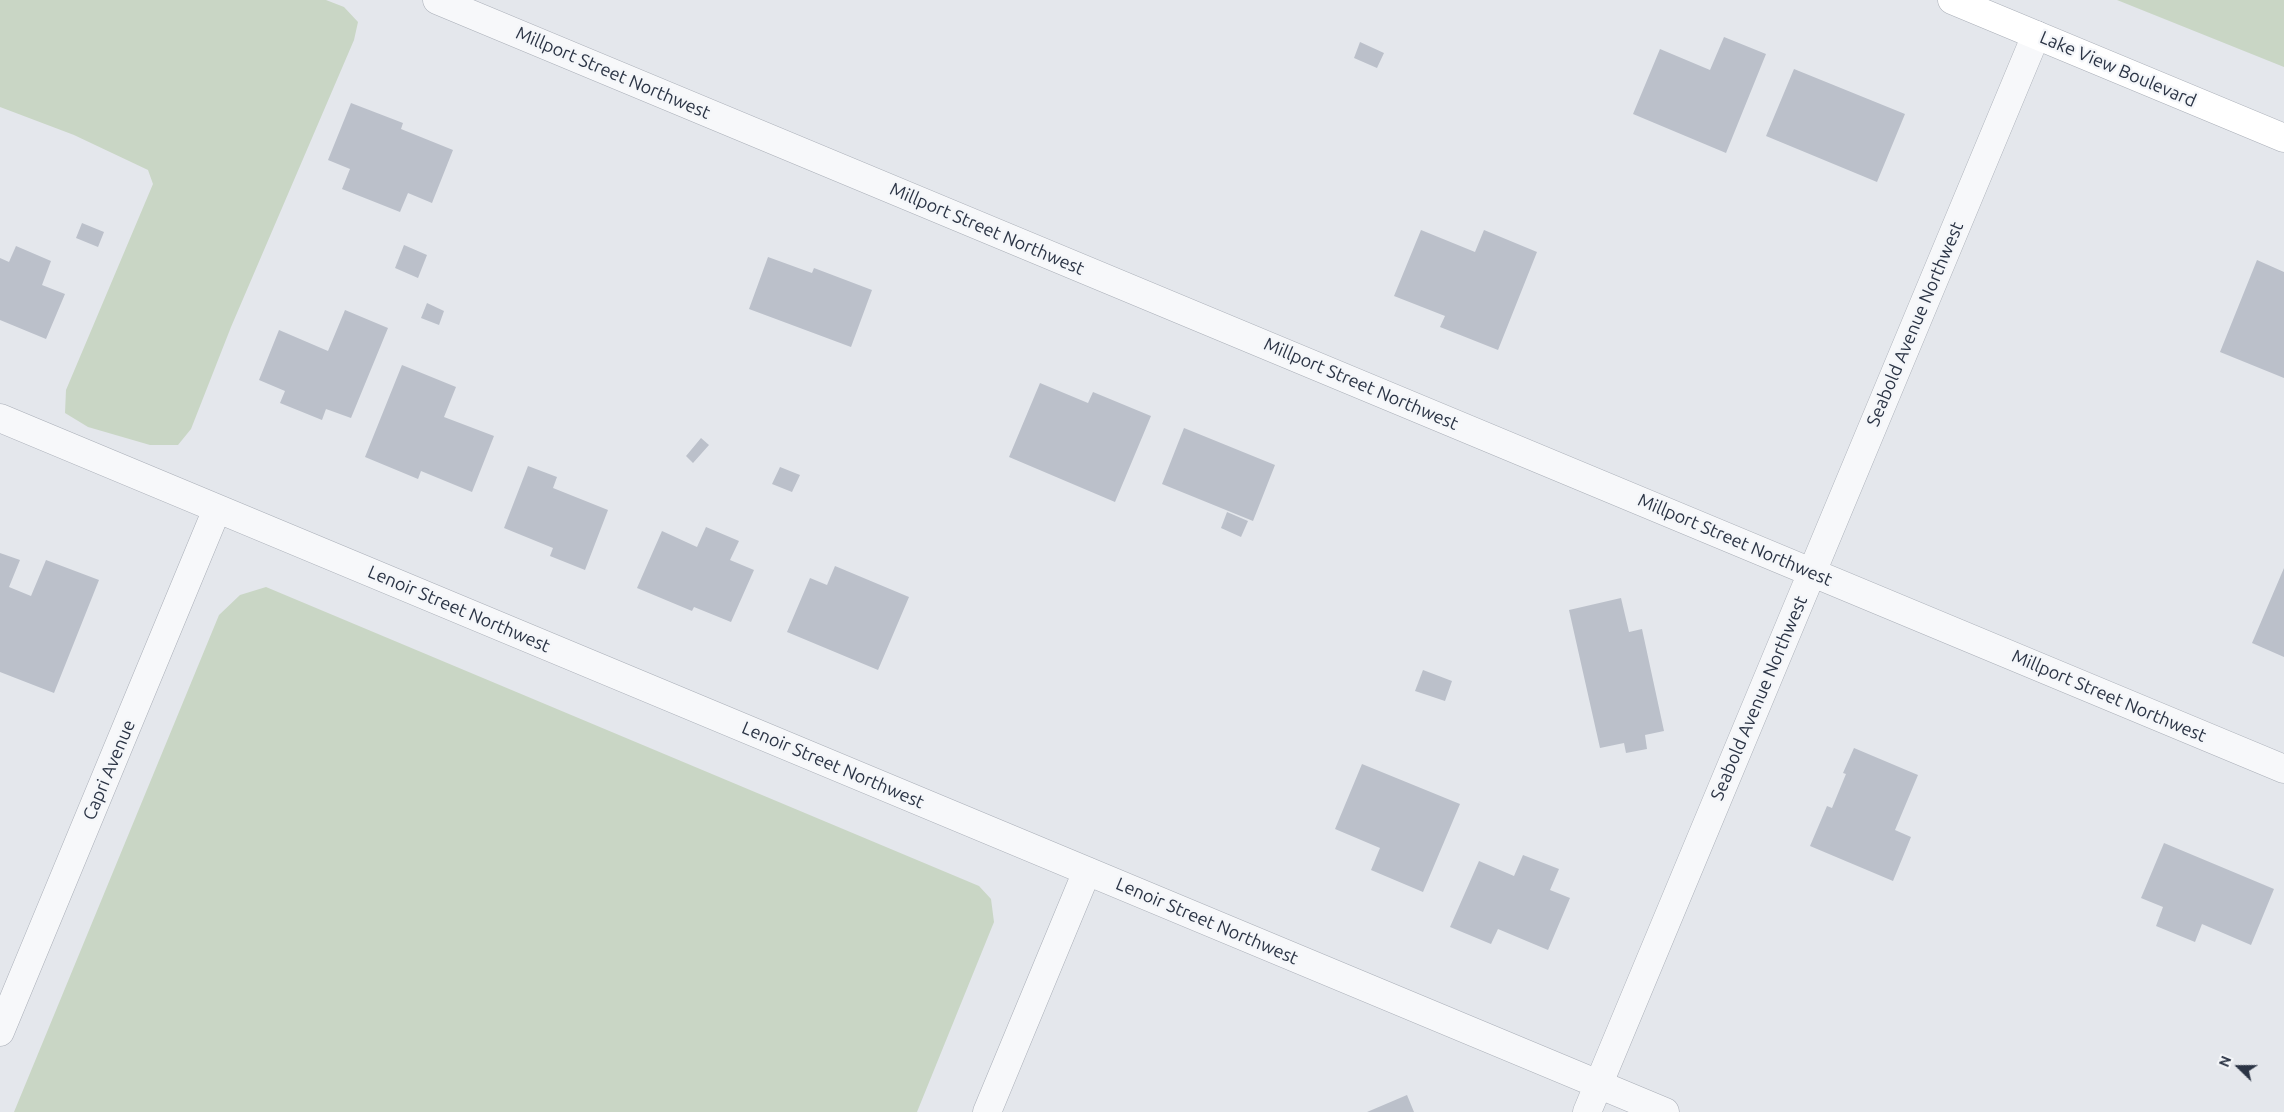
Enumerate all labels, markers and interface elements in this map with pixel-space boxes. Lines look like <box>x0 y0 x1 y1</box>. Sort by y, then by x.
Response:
street label: Millport Street Northwest <box>512 22 714 124</box>
street label: Lake View Boulevard <box>2036 26 2200 112</box>
street label: Millport Street Northwest <box>886 178 1088 280</box>
street label: Seabold Avenue Northwest <box>1862 218 1968 430</box>
street label: Millport Street Northwest <box>1260 333 1462 435</box>
street label: Millport Street Northwest <box>1634 489 1836 591</box>
street label: Lenoir Street Northwest <box>365 561 553 657</box>
street label: Seabold Avenue Northwest <box>1706 592 1812 804</box>
street label: Millport Street Northwest <box>2008 645 2210 747</box>
street label: Capri Avenue <box>78 717 140 823</box>
street label: Lenoir Street Northwest <box>739 717 927 813</box>
street label: Lenoir Street Northwest <box>1113 873 1301 969</box>
north arrow <box>2214 1042 2264 1092</box>
text: N <box>2216 1054 2234 1069</box>

